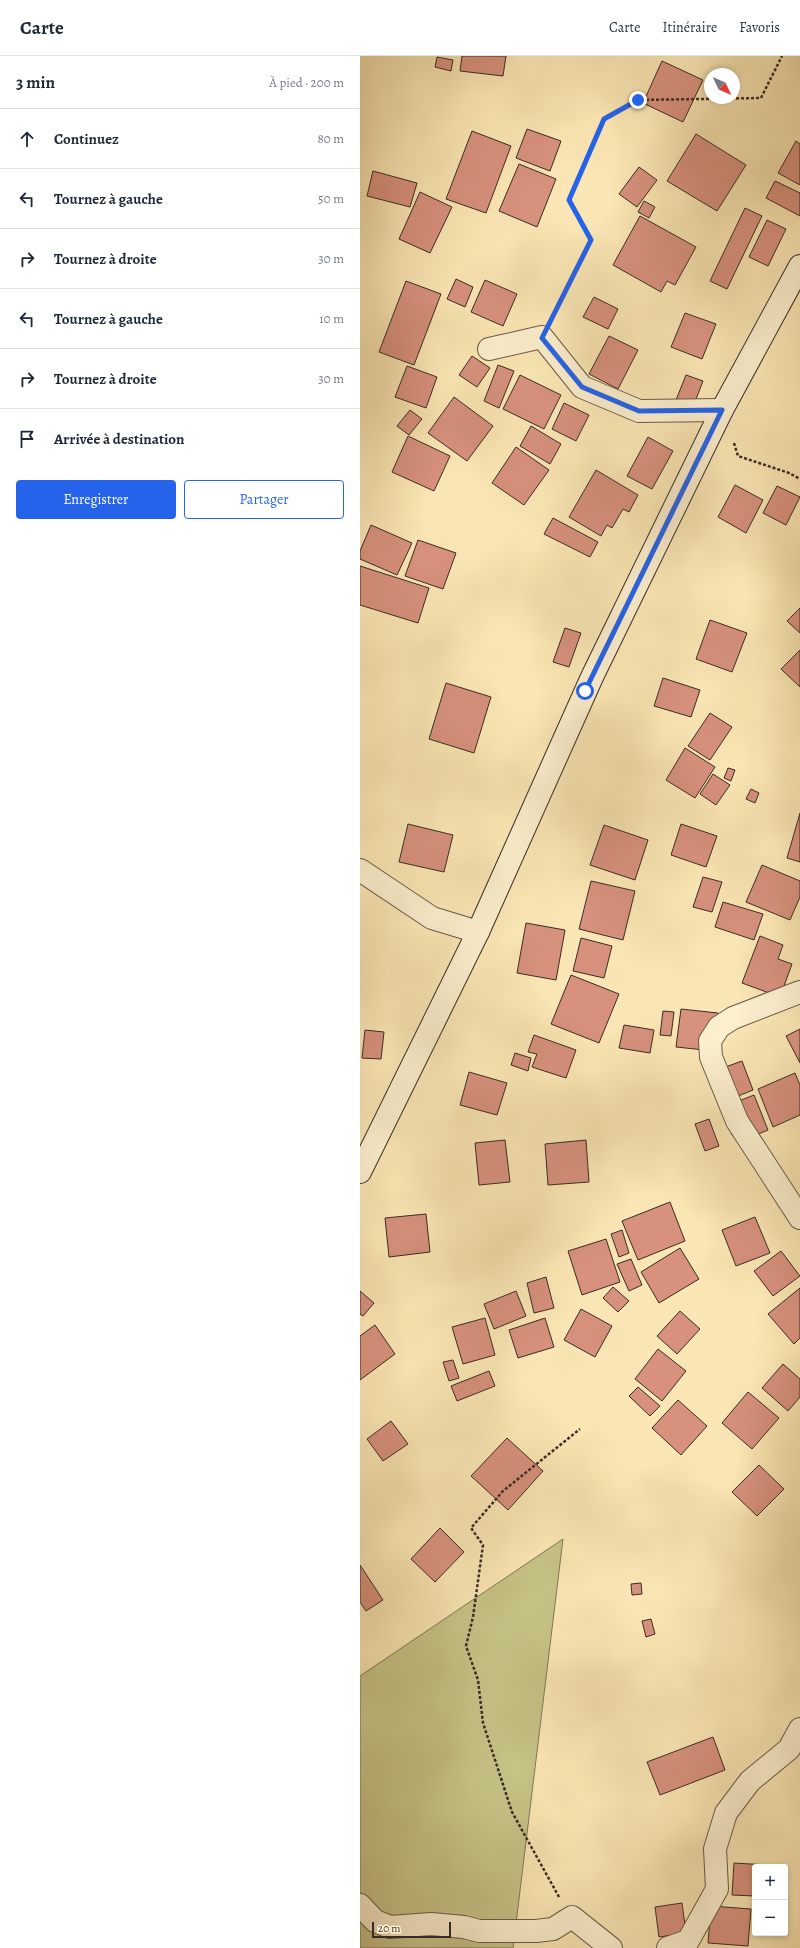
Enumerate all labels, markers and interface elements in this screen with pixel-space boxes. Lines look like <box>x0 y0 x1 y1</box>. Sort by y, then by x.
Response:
text: Carte <box>20 15 64 41</box>
text: Carte <box>609 18 640 37</box>
text: Itinéraire <box>662 18 717 37</box>
text: Favoris <box>739 18 780 37</box>
north arrow <box>704 68 740 104</box>
text: 3 min <box>16 71 55 94</box>
text: À pied · 200 m <box>269 74 344 91</box>
route end <box>629 91 647 109</box>
icon: ahead <box>16 128 38 150</box>
text: Continuez <box>54 129 119 149</box>
text: 80 m <box>317 130 344 147</box>
icon: left <box>16 188 38 210</box>
text: Tournez à gauche <box>54 189 163 209</box>
text: 50 m <box>318 190 344 207</box>
icon: right <box>16 248 38 270</box>
text: Tournez à droite <box>54 249 157 269</box>
text: 30 m <box>318 250 344 267</box>
icon: left <box>16 308 38 330</box>
text: Tournez à gauche <box>54 309 163 329</box>
text: 10 m <box>319 310 344 327</box>
icon: right <box>16 368 38 390</box>
text: Tournez à droite <box>54 369 157 389</box>
text: 30 m <box>318 370 344 387</box>
icon: arrive <box>16 428 38 450</box>
text: Arrivée à destination <box>54 429 185 449</box>
button: Enregistrer <box>16 480 176 519</box>
button: Partager <box>184 480 344 519</box>
route start <box>576 682 594 700</box>
map controls <box>752 1864 788 1936</box>
button: + <box>752 1864 788 1900</box>
button: − <box>752 1900 788 1936</box>
scale bar <box>372 1920 451 1939</box>
text: 20 m <box>378 1921 400 1936</box>

